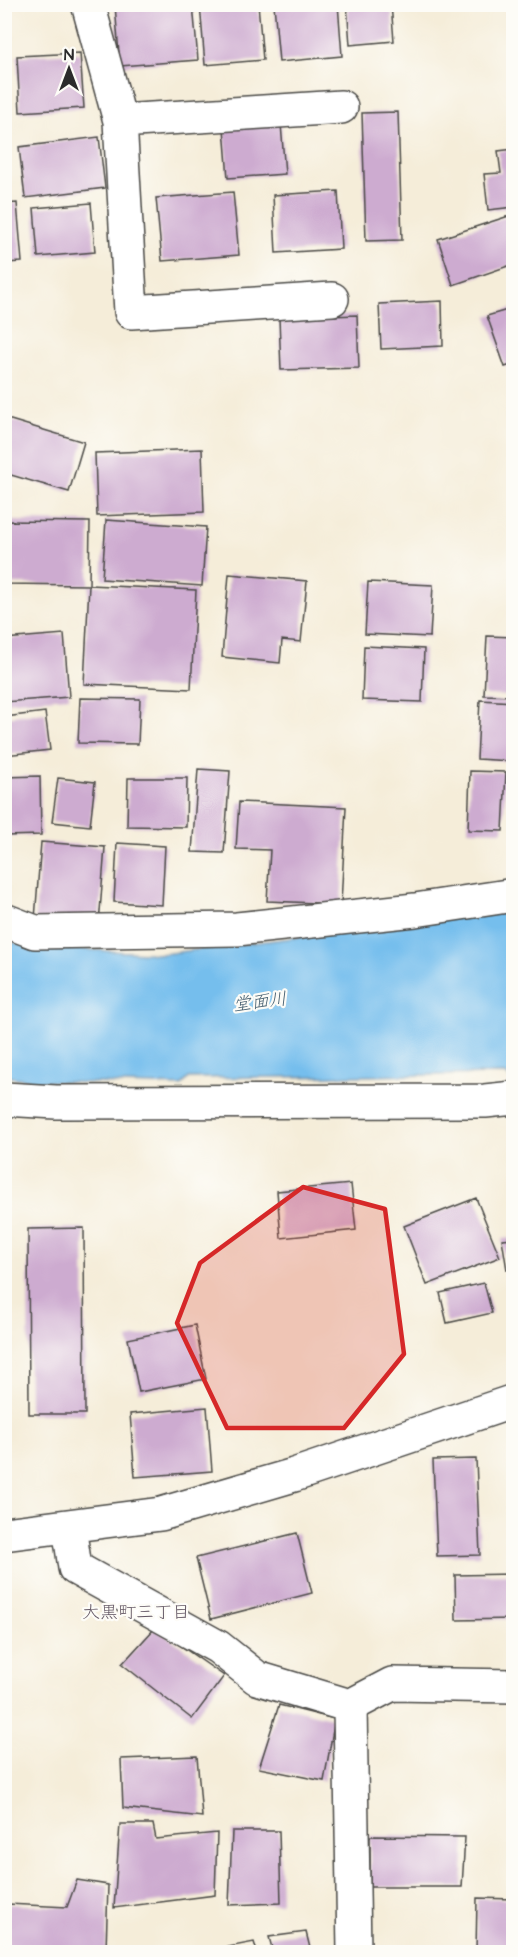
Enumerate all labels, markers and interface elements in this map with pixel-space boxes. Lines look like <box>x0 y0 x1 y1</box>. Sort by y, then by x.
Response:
north arrow <box>39 39 99 99</box>
text: N <box>64 44 74 66</box>
water label: 堂面川 <box>232 986 288 1018</box>
district label: 大黒町三丁目 <box>82 1600 190 1625</box>

